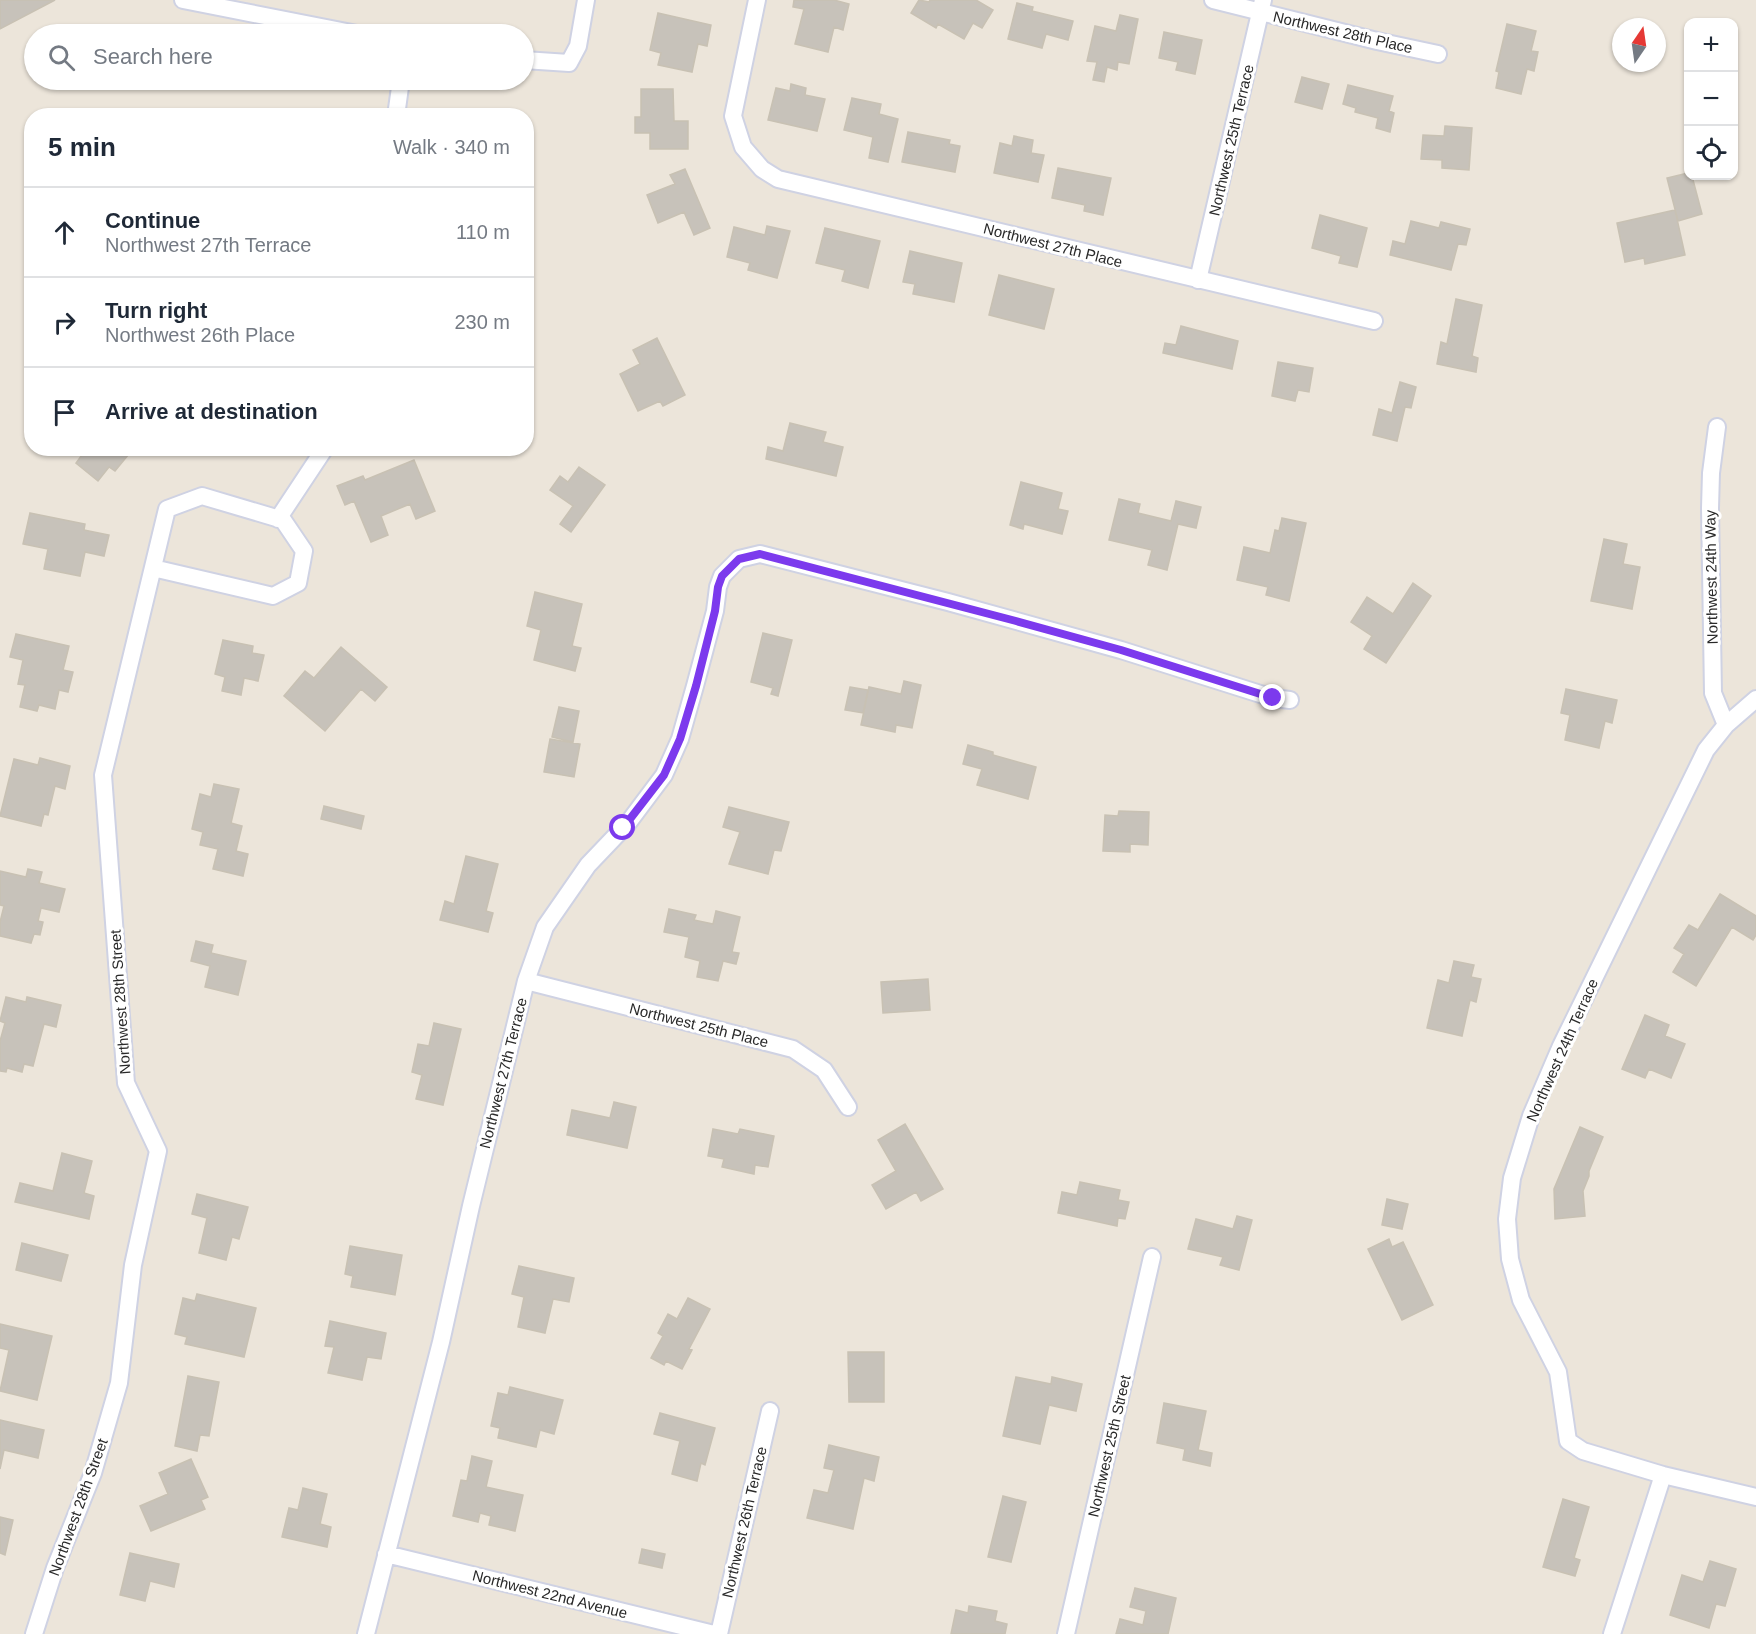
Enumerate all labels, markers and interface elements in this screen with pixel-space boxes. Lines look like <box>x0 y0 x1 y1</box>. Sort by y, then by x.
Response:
street label: Northwest 28th Place <box>1272 8 1414 56</box>
north arrow <box>1612 18 1666 72</box>
map controls <box>1684 18 1738 180</box>
button: + <box>1684 18 1738 72</box>
search box <box>24 24 534 90</box>
icon: search <box>45 41 78 74</box>
text: Search here <box>93 44 213 69</box>
street label: Northwest 25th Terrace <box>1205 63 1257 217</box>
button: − <box>1684 72 1738 126</box>
button: locate <box>1684 126 1738 180</box>
text: 5 min <box>48 132 116 162</box>
text: Walk · 340 m <box>393 136 510 158</box>
text: Continue <box>105 208 200 233</box>
icon: ahead <box>48 216 81 249</box>
street label: Northwest 27th Place <box>982 220 1124 270</box>
text: 110 m <box>456 221 510 243</box>
text: Northwest 27th Terrace <box>105 234 311 256</box>
text: Turn right <box>105 298 207 323</box>
icon: right <box>48 306 81 339</box>
text: 230 m <box>454 311 510 333</box>
text: Northwest 26th Place <box>105 324 295 346</box>
icon: arrive <box>48 396 81 429</box>
text: Arrive at destination <box>105 399 318 424</box>
street label: Northwest 24th Way <box>1701 509 1721 644</box>
route end <box>1259 684 1285 710</box>
route start <box>609 814 635 840</box>
street label: Northwest 28th Street <box>106 928 134 1075</box>
street label: Northwest 24th Terrace <box>1523 976 1601 1124</box>
street label: Northwest 27th Terrace <box>476 996 530 1150</box>
street label: Northwest 25th Place <box>628 1000 770 1050</box>
street label: Northwest 25th Street <box>1084 1373 1134 1519</box>
street label: Northwest 28th Street <box>45 1435 111 1578</box>
street label: Northwest 26th Terrace <box>718 1445 770 1599</box>
street label: Northwest 22nd Avenue <box>471 1567 629 1621</box>

